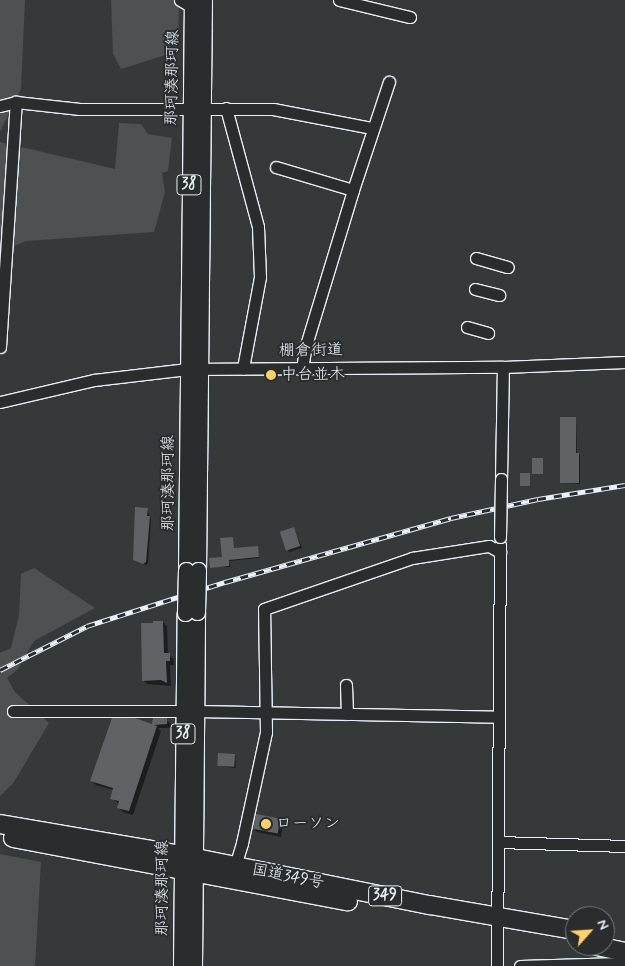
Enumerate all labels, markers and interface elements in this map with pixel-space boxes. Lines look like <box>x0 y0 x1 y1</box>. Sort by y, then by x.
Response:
street label: 那珂湊那珂線 <box>163 30 183 126</box>
road number: 38 <box>176 172 202 198</box>
street label: 棚倉街道 <box>279 341 343 361</box>
place label: 中台並木 <box>281 365 345 385</box>
marker: 中台並木 <box>265 369 277 381</box>
street label: 那珂湊那珂線 <box>159 435 179 531</box>
road number: 38 <box>170 722 196 746</box>
place label: ローソン <box>276 814 340 834</box>
marker: ローソン <box>260 818 272 830</box>
street label: 那珂湊那珂線 <box>153 840 173 936</box>
street label: 国道349号 <box>250 861 326 893</box>
road number: 349 <box>368 884 402 908</box>
north arrow <box>565 906 615 956</box>
text: N <box>592 917 613 933</box>

